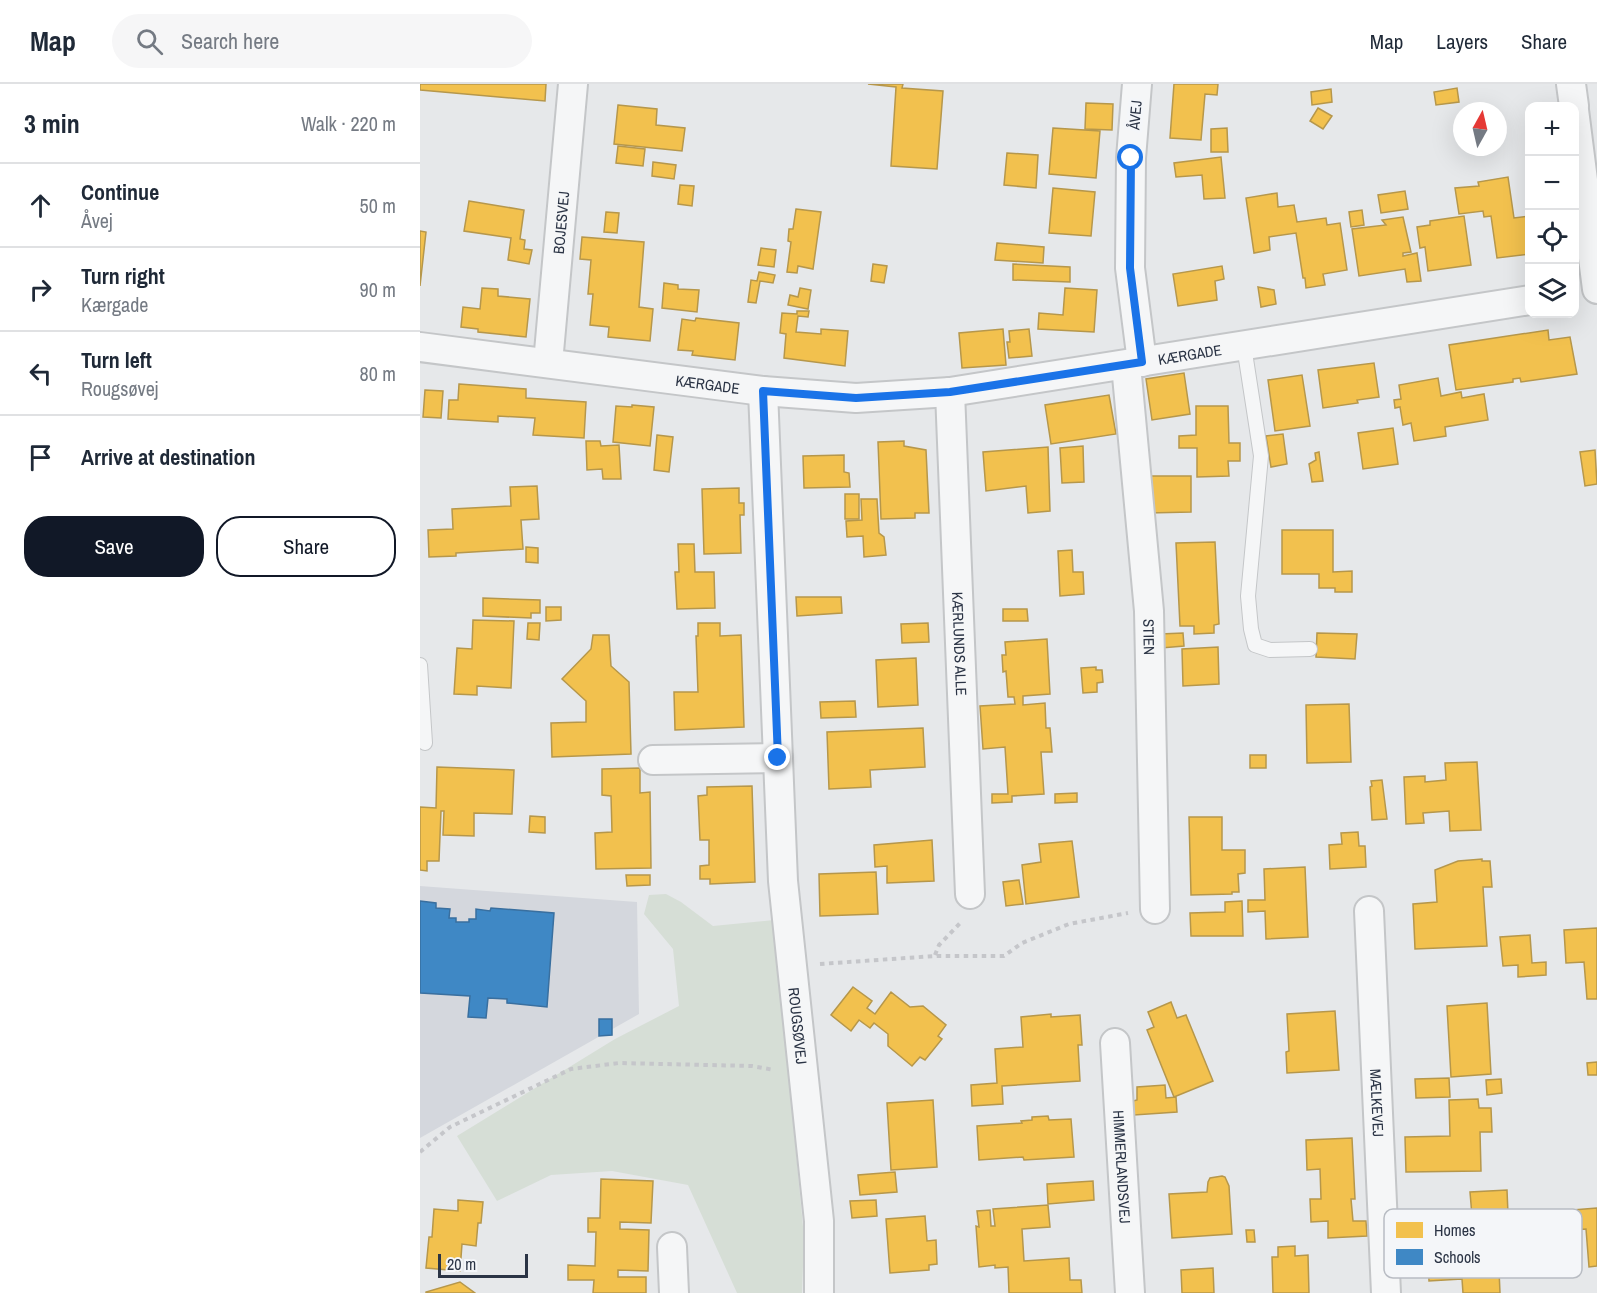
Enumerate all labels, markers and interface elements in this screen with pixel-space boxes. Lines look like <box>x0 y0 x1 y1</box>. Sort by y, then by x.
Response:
search box <box>112 14 532 68</box>
text: Map <box>30 22 76 60</box>
icon: search <box>133 25 166 58</box>
text: Search here <box>181 26 279 56</box>
text: Map <box>1370 27 1403 56</box>
text: Layers <box>1436 27 1488 56</box>
text: Share <box>1521 27 1567 56</box>
street label: ÅVEJ <box>1123 99 1147 132</box>
north arrow <box>1453 102 1507 156</box>
map controls <box>1525 102 1579 318</box>
button: + <box>1525 102 1579 156</box>
text: 3 min <box>24 106 80 141</box>
text: Walk · 220 m <box>301 110 396 137</box>
route start <box>1117 144 1143 170</box>
button: − <box>1525 156 1579 210</box>
text: Continue <box>81 177 159 207</box>
icon: ahead <box>24 189 57 222</box>
street label: BOJESVEJ <box>547 190 574 255</box>
text: 50 m <box>360 192 396 219</box>
text: Åvej <box>81 207 113 234</box>
button: locate <box>1525 210 1579 264</box>
text: Turn right <box>81 261 165 291</box>
button: layers <box>1525 264 1579 318</box>
icon: right <box>24 273 57 306</box>
text: 90 m <box>360 276 396 303</box>
text: Kærgade <box>81 291 148 318</box>
street label: KÆRGADE <box>1156 339 1223 369</box>
text: Turn left <box>81 345 152 375</box>
icon: left <box>24 357 57 390</box>
text: 80 m <box>360 360 396 387</box>
street label: KÆRGADE <box>674 369 741 398</box>
text: Rougsøvej <box>81 375 158 402</box>
icon: arrive <box>24 441 57 474</box>
text: Arrive at destination <box>81 442 255 472</box>
button: Save <box>24 516 204 577</box>
button: Share <box>216 516 396 577</box>
street label: KÆRLUNDS ALLE <box>947 591 973 696</box>
street label: STIEN <box>1139 619 1160 655</box>
route end <box>764 744 790 770</box>
street label: ROUGSØVEJ <box>784 986 813 1065</box>
street label: MÆLKEVEJ <box>1366 1068 1390 1137</box>
street label: HIMMERLANDSVEJ <box>1109 1109 1136 1224</box>
legend <box>1384 1209 1582 1278</box>
text: Homes <box>1434 1219 1476 1241</box>
text: Schools <box>1434 1246 1481 1268</box>
scale bar <box>438 1251 528 1278</box>
text: 20 m <box>447 1253 476 1275</box>

